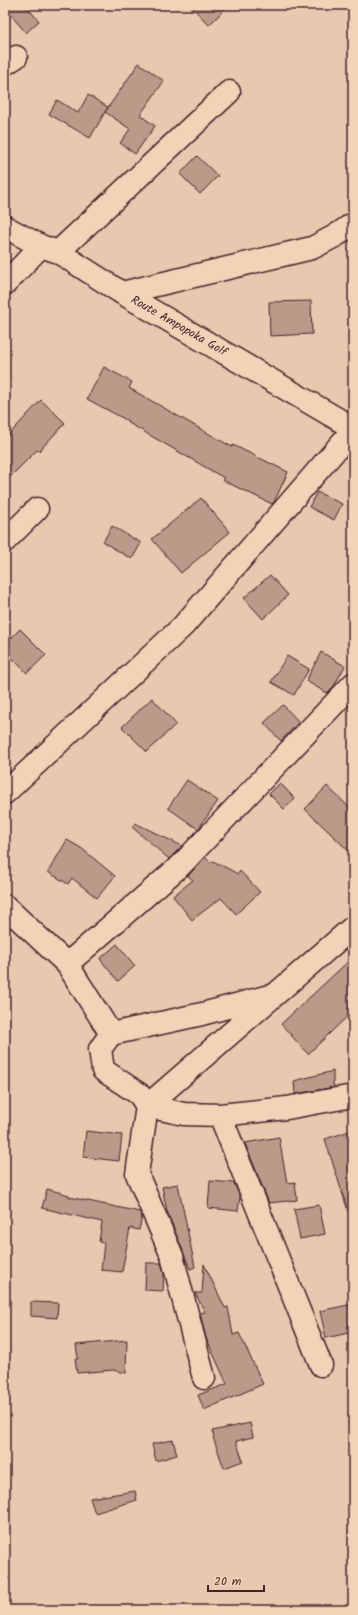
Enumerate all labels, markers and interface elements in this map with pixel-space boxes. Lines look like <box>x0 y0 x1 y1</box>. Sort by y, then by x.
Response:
street label: Route Ampopoka Golf <box>127 291 232 362</box>
scale bar <box>208 1567 264 1593</box>
text: 20 m <box>214 1572 242 1591</box>

